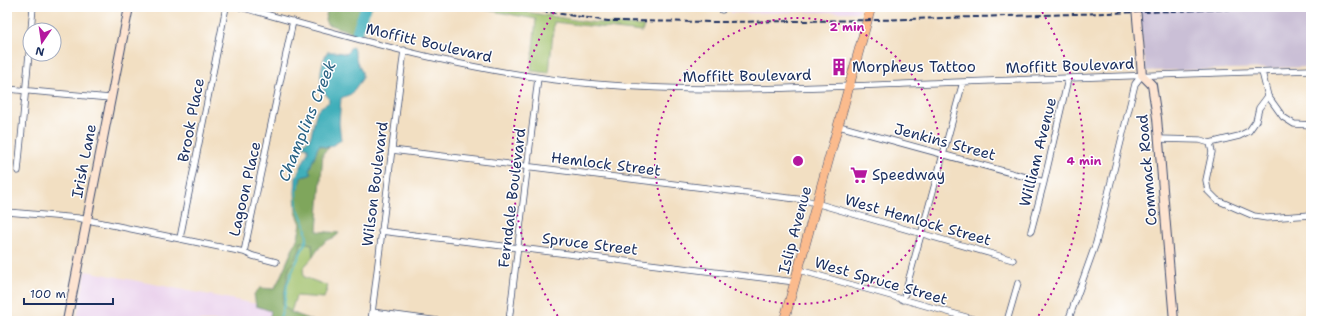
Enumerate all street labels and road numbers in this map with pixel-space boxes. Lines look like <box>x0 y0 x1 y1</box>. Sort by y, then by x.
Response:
street label: Moffitt Boulevard <box>364 19 495 67</box>
street label: Moffitt Boulevard <box>1005 54 1135 78</box>
street label: Moffitt Boulevard <box>682 65 812 87</box>
street label: Brook Place <box>173 76 209 164</box>
street label: William Avenue <box>1015 95 1061 209</box>
street label: Commack Road <box>1132 113 1162 226</box>
street label: Jenkins Street <box>892 119 998 165</box>
street label: Wilson Boulevard <box>357 120 393 248</box>
street label: Irish Lane <box>67 122 101 200</box>
street label: Ferndale Boulevard <box>494 127 531 269</box>
street label: Lagoon Place <box>224 140 266 238</box>
street label: Hemlock Street <box>550 147 662 181</box>
street label: Islip Avenue <box>774 184 816 276</box>
street label: West Hemlock Street <box>842 190 994 250</box>
street label: Spruce Street <box>541 228 639 260</box>
street label: West Spruce Street <box>812 252 950 310</box>

